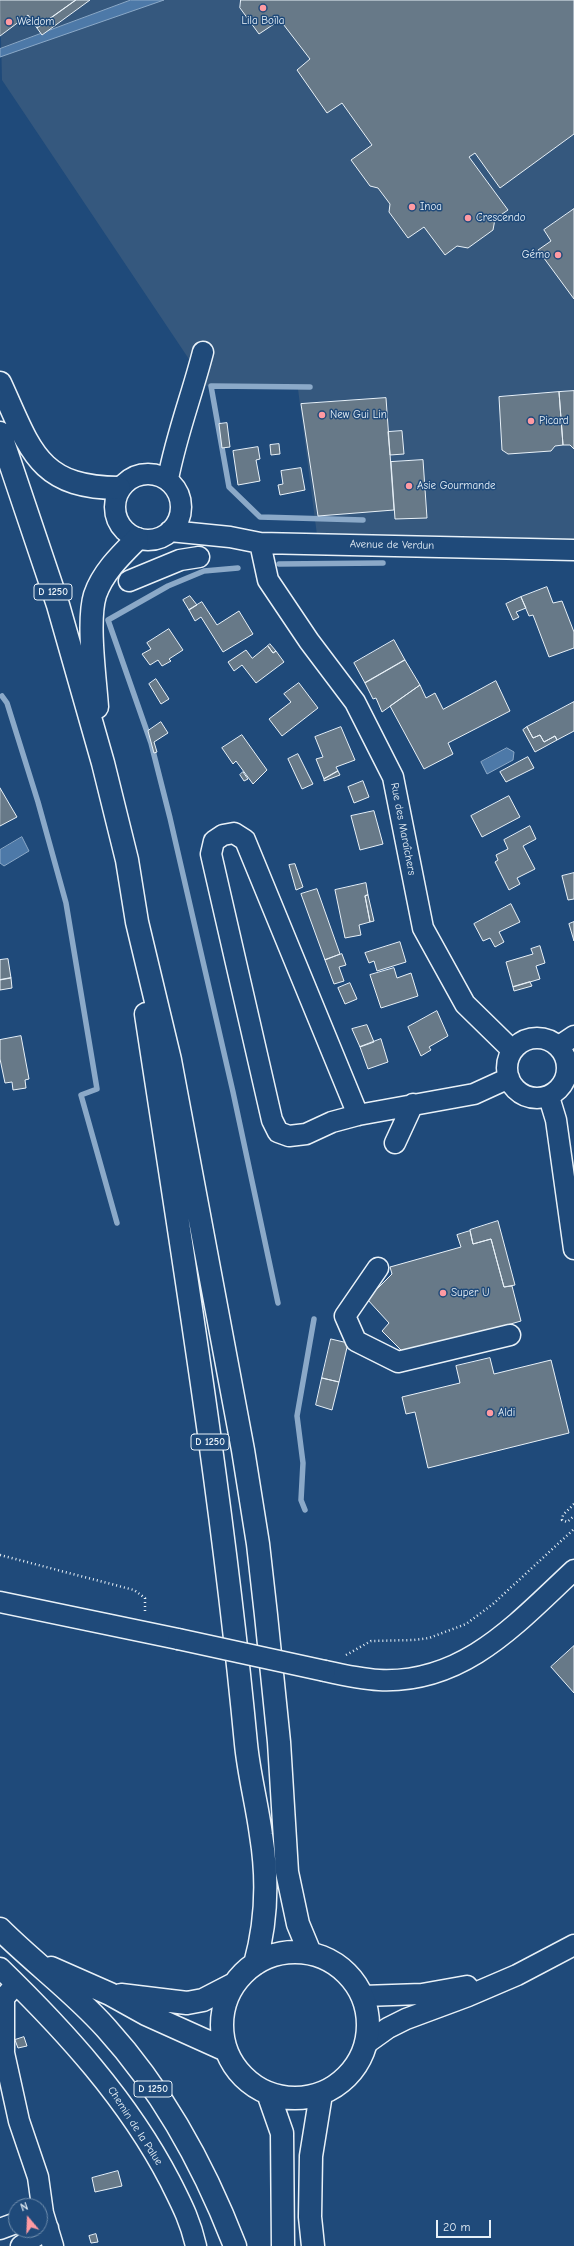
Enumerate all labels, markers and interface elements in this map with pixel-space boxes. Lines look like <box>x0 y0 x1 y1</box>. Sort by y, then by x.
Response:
marker: Lila Boïla <box>258 3 268 13</box>
place label: Lila Boïla <box>242 14 284 28</box>
place label: Weldom <box>17 15 54 29</box>
marker: Weldom <box>4 17 14 27</box>
place label: Inoa <box>420 200 442 214</box>
marker: Inoa <box>407 202 417 212</box>
place label: Crescendo <box>476 211 526 225</box>
marker: Crescendo <box>463 213 473 223</box>
place label: Gémo <box>522 248 550 262</box>
marker: Gémo <box>553 250 563 260</box>
place label: New Gui Lin <box>330 408 387 422</box>
marker: New Gui Lin <box>317 410 327 420</box>
place label: Picard <box>539 414 569 428</box>
marker: Picard <box>526 416 536 426</box>
place label: Asie Gourmande <box>417 479 496 493</box>
marker: Asie Gourmande <box>404 481 414 491</box>
street label: Avenue de Verdun <box>350 538 434 552</box>
road number: D 1250 <box>34 584 72 600</box>
street label: Rue des Maraîchers <box>388 782 418 876</box>
place label: Super U <box>451 1286 490 1300</box>
marker: Super U <box>438 1288 448 1298</box>
place label: Aldi <box>498 1406 515 1420</box>
marker: Aldi <box>485 1408 495 1418</box>
road number: D 1250 <box>191 1434 229 1450</box>
road number: D 1250 <box>134 2081 172 2097</box>
street label: Chemin de la Palue <box>105 2084 165 2168</box>
north arrow <box>8 2198 48 2238</box>
text: N <box>19 2200 30 2214</box>
scale bar <box>438 2212 493 2238</box>
text: 20 m <box>443 2220 471 2234</box>

